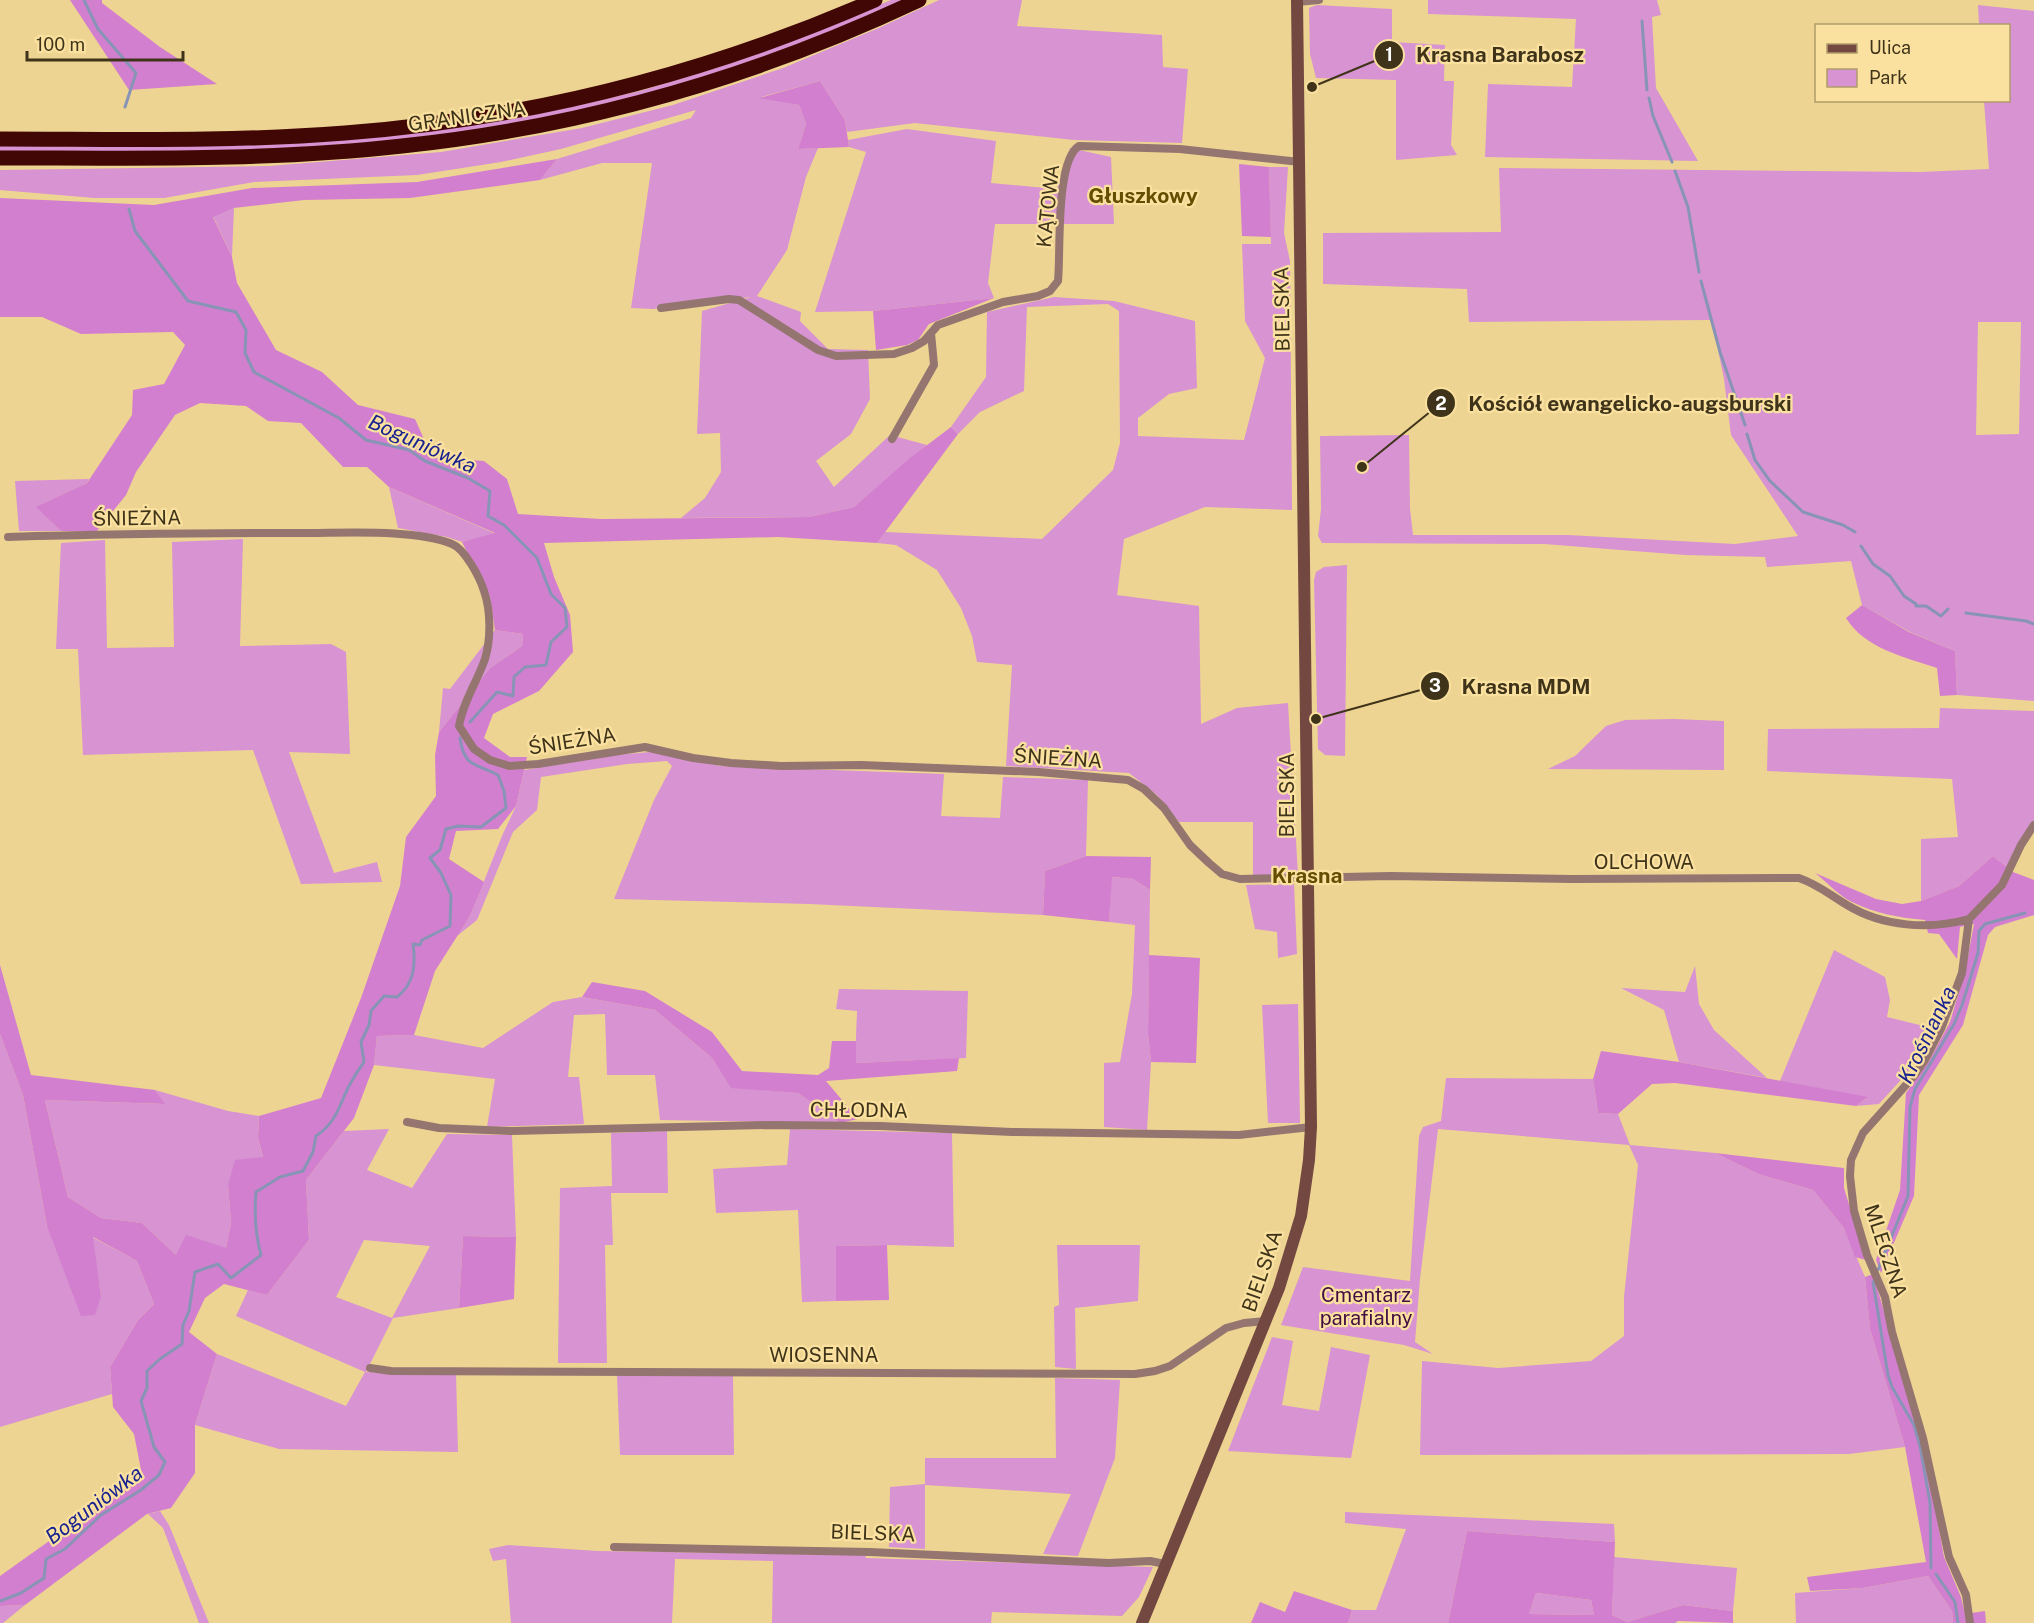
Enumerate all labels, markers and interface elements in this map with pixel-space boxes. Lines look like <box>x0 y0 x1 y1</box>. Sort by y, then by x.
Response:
scale bar <box>27 24 183 62</box>
legend <box>1815 24 2010 102</box>
text: 100 m <box>36 34 85 55</box>
callout: Krasna Barabosz <box>1374 35 1596 74</box>
text: Ulica <box>1869 37 1911 58</box>
text: Krasna Barabosz <box>1416 42 1584 67</box>
text: 1 <box>1385 44 1393 65</box>
text: Park <box>1869 67 1907 88</box>
street label: GRANICZNA <box>406 96 528 136</box>
street label: KĄTOWA <box>1032 163 1064 249</box>
district label: Głuszkowy <box>1088 183 1198 208</box>
street label: BIELSKA <box>1269 266 1295 352</box>
callout: Kościół ewangelicko-augsburski <box>1426 384 1803 423</box>
text: Kościół ewangelicko-augsburski <box>1468 391 1792 416</box>
text: 2 <box>1435 393 1447 414</box>
water label: Boguniówka <box>365 409 480 478</box>
street label: ŚNIEŻNA <box>93 504 181 531</box>
callout: Krasna MDM <box>1420 667 1603 706</box>
text: Krasna MDM <box>1462 674 1591 699</box>
text: 3 <box>1429 675 1441 696</box>
street label: ŚNIEŻNA <box>526 721 618 760</box>
street label: ŚNIEŻNA <box>1013 742 1103 773</box>
street label: BIELSKA <box>1275 752 1299 838</box>
street label: OLCHOWA <box>1594 850 1694 874</box>
district label: Krasna <box>1272 863 1342 888</box>
water label: Krośnianka <box>1892 982 1961 1088</box>
street label: CHŁODNA <box>810 1097 908 1123</box>
street label: MLECZNA <box>1860 1201 1912 1301</box>
street label: BIELSKA <box>1237 1227 1287 1315</box>
park label: Cmentarz parafialny <box>1320 1283 1413 1330</box>
street label: WIOSENNA <box>769 1343 879 1367</box>
water label: Boguniówka <box>40 1460 147 1549</box>
street label: BIELSKA <box>830 1520 916 1546</box>

